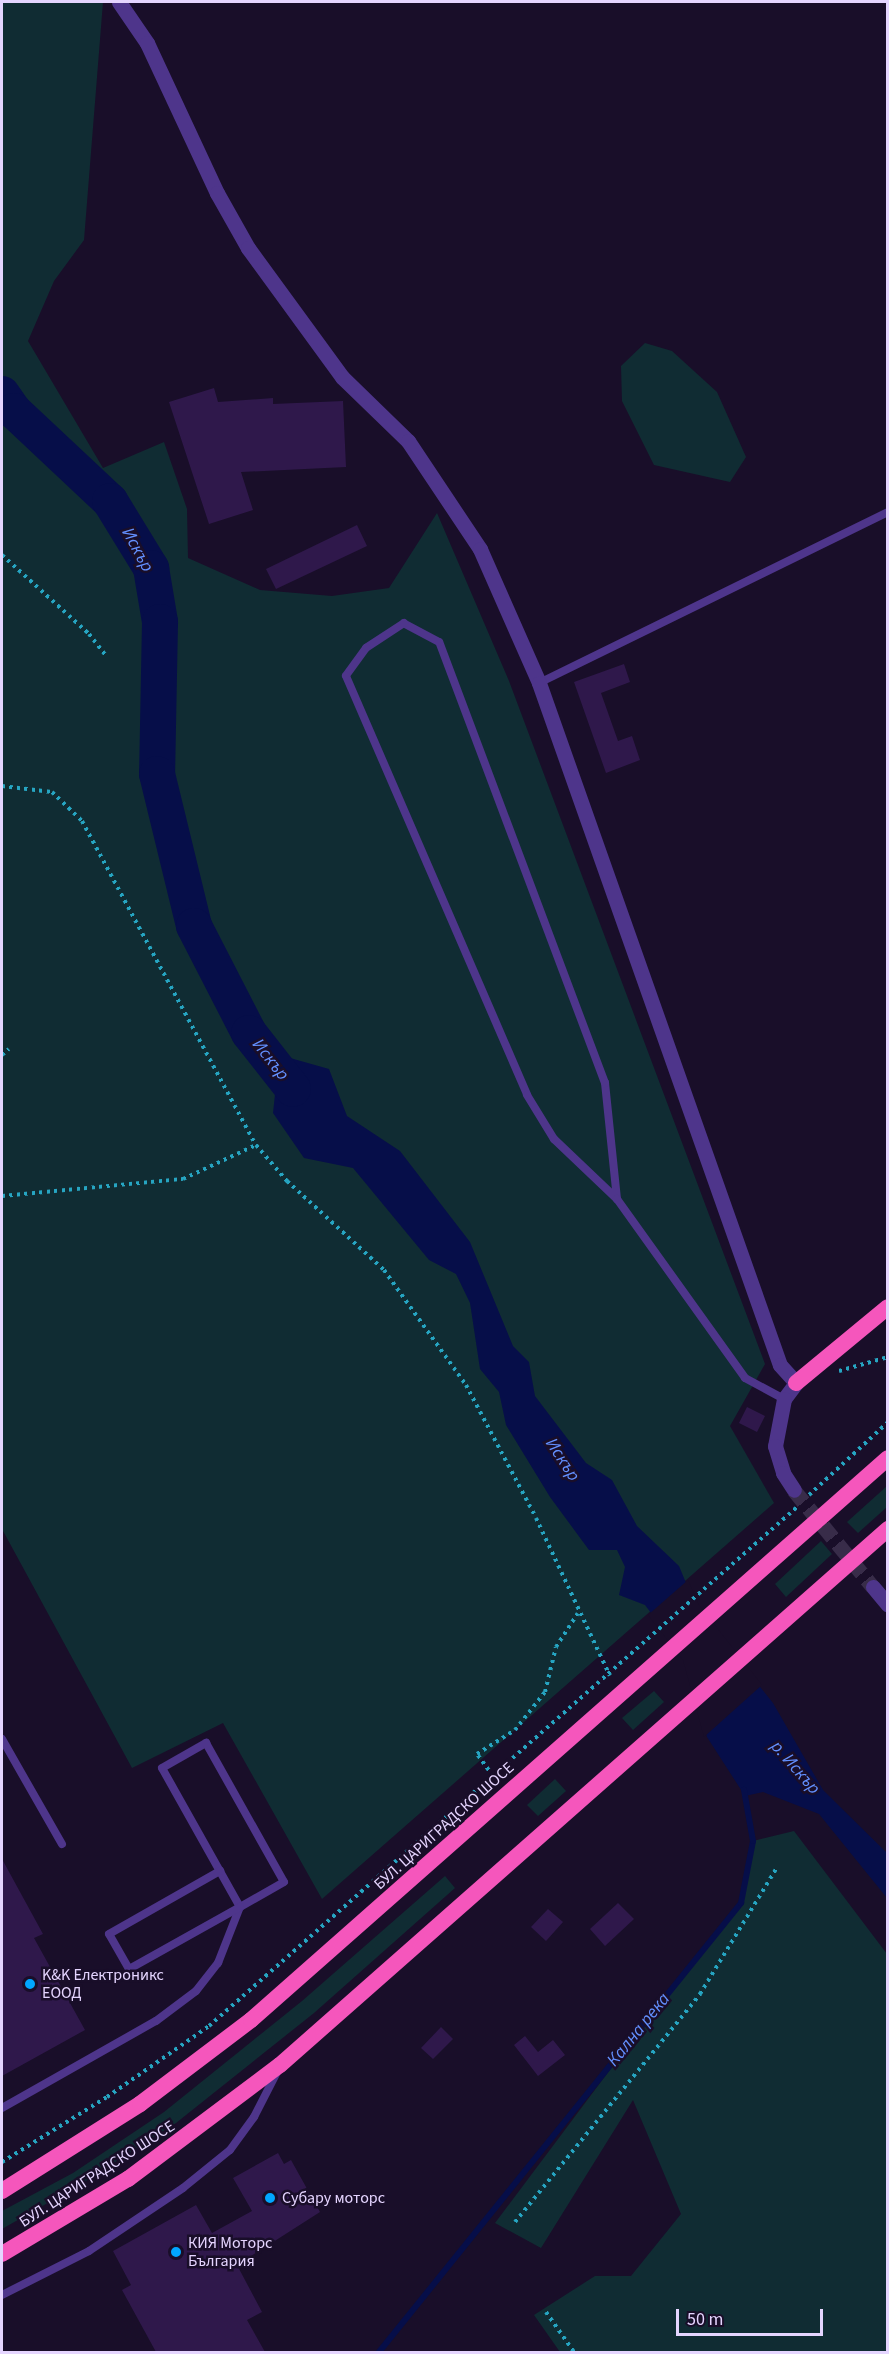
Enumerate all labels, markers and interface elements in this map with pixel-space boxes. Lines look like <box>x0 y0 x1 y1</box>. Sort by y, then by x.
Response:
water label: Искър <box>116 524 158 576</box>
water label: Искър <box>247 1035 293 1085</box>
water label: Искър <box>540 1434 584 1486</box>
water label: р. Искър <box>766 1737 824 1799</box>
street label: БУЛ. ЦАРИГРАДСКО ШОСЕ <box>370 1758 518 1894</box>
place label: K&K Електроникс ЕООД <box>42 1965 164 2003</box>
marker: K&K Електроникс ЕООД <box>23 1977 37 1991</box>
water label: Кална река <box>603 1989 675 2071</box>
street label: БУЛ. ЦАРИГРАДСКО ШОСЕ <box>16 2116 178 2232</box>
place label: Субару моторс <box>282 2188 385 2208</box>
marker: Субару моторс <box>263 2191 277 2205</box>
place label: КИЯ Моторс България <box>188 2233 272 2271</box>
marker: КИЯ Моторс България <box>169 2245 183 2259</box>
scale bar <box>679 2297 826 2335</box>
text: 50 m <box>687 2307 723 2332</box>

